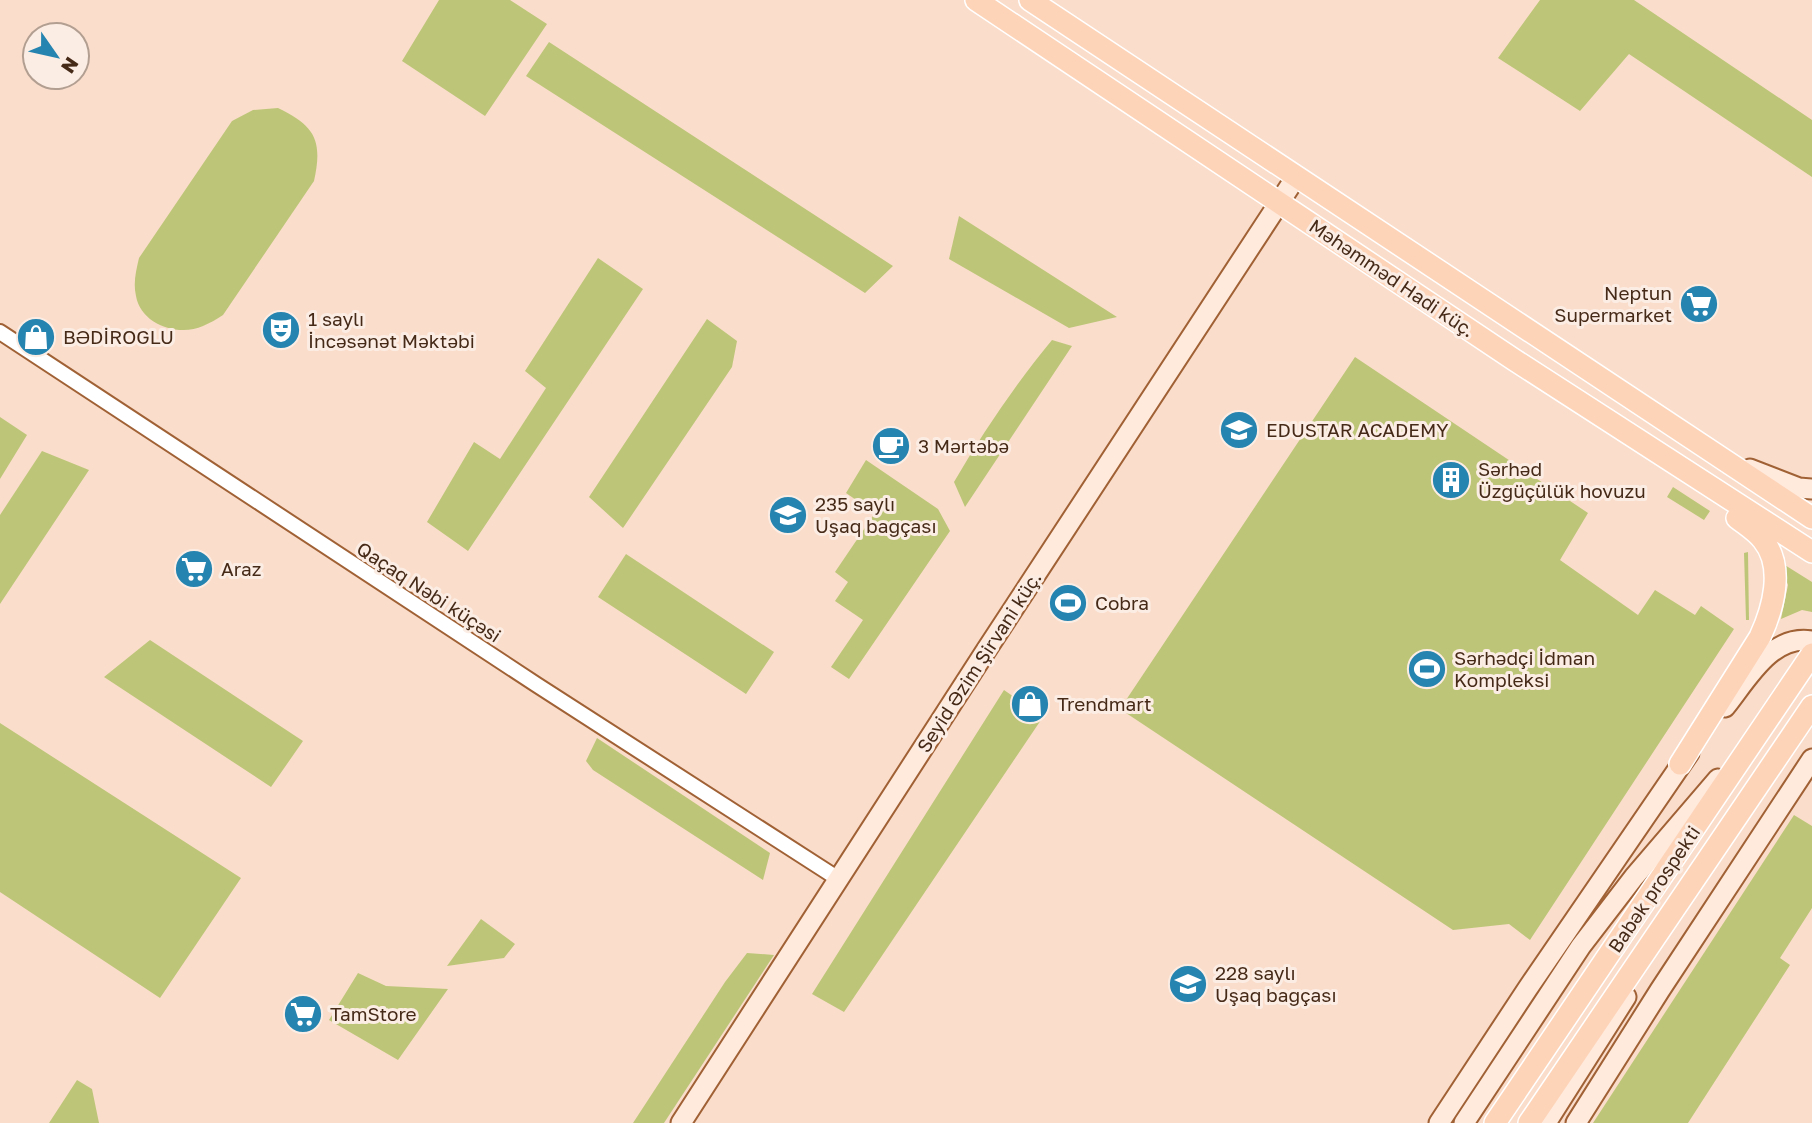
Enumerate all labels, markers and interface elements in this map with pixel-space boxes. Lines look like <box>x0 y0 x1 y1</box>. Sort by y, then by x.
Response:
north arrow <box>21 21 91 91</box>
text: N <box>57 53 84 78</box>
street label: Məhəmməd Hadi küç. <box>1305 214 1479 341</box>
place label: Neptun Supermarket <box>1554 281 1672 326</box>
supermarket icon: Neptun Supermarket <box>1678 283 1720 325</box>
place label: 1 saylı İncəsənət Məktəbi <box>308 307 475 352</box>
theatre icon: 1 saylı İncəsənət Məktəbi <box>260 309 302 351</box>
shop icon: BƏDİROĞLU <box>15 316 57 358</box>
place label: BƏDİROĞLU <box>63 325 174 348</box>
school or university icon: EDUSTAR ACADEMY <box>1218 409 1260 451</box>
place label: EDUSTAR ACADEMY <box>1266 418 1448 441</box>
cafe icon: 3 Mərtəbə <box>870 425 912 467</box>
place label: 3 Mərtəbə <box>918 434 1009 457</box>
place label: Sərhəd Üzgüçülük hovuzu <box>1478 457 1646 502</box>
building icon: Sərhəd Üzgüçülük hovuzu <box>1430 459 1472 501</box>
place label: 235 saylı Uşaq bağçası <box>815 492 936 537</box>
school or university icon: 235 saylı Uşaq bağçası <box>767 494 809 536</box>
street label: Qaçaq Nəbi küçəsi <box>353 536 506 647</box>
supermarket icon: Araz <box>173 548 215 590</box>
place label: Araz <box>221 557 261 580</box>
street label: Seyid Əzim Şirvani küç. <box>911 567 1046 757</box>
sports icon: Cobra <box>1047 582 1089 624</box>
place label: Cobra <box>1095 591 1149 614</box>
place label: Sərhədçi İdman Kompleksi <box>1454 646 1595 691</box>
sports icon: Sərhədçi İdman Kompleksi <box>1406 648 1448 690</box>
shop icon: Trendmart <box>1009 683 1051 725</box>
place label: Trendmart <box>1057 692 1152 715</box>
street label: Babək prospekti <box>1603 821 1705 957</box>
place label: 228 saylı Uşaq bağçası <box>1215 961 1336 1006</box>
school or university icon: 228 saylı Uşaq bağçası <box>1167 963 1209 1005</box>
supermarket icon: TamStore <box>282 993 324 1035</box>
place label: TamStore <box>330 1002 417 1025</box>

